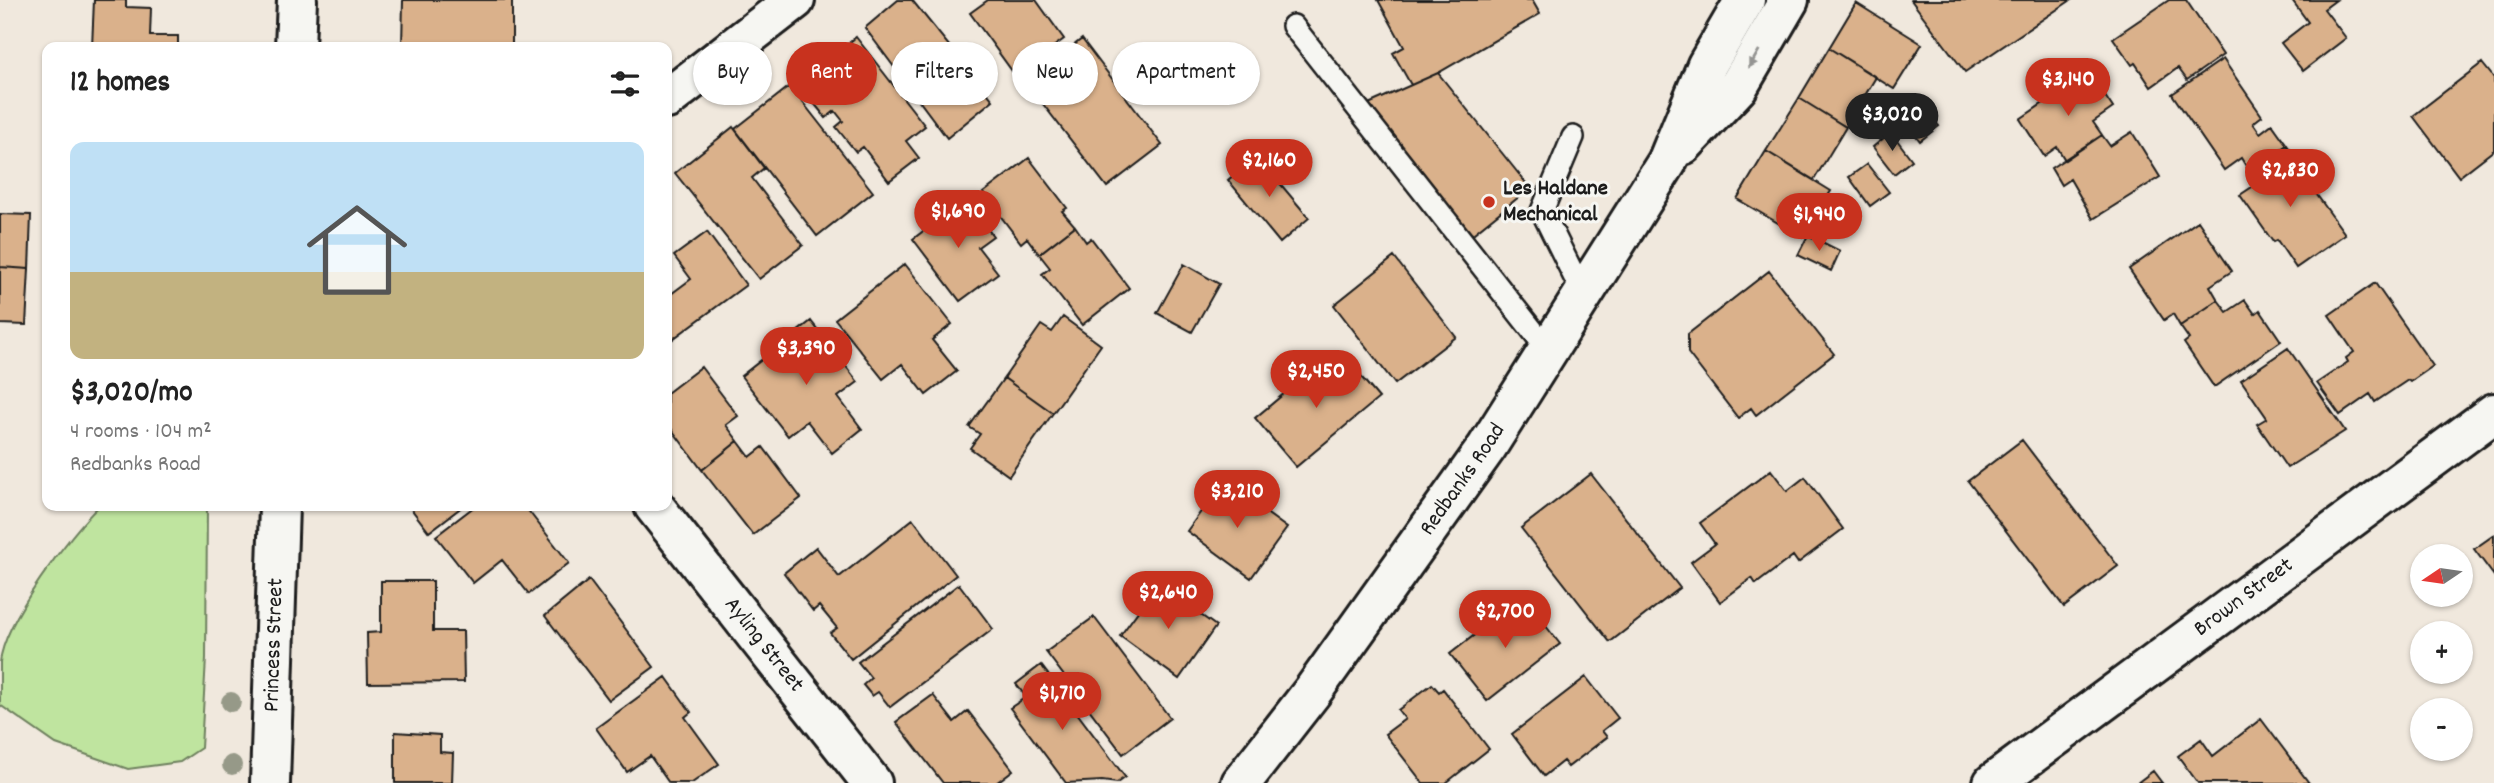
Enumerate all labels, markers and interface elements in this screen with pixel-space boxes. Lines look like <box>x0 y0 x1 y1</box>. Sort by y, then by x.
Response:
chip: Buy <box>693 42 772 105</box>
chip: Rent <box>786 42 877 105</box>
chip: Filters <box>891 42 998 105</box>
chip: New <box>1012 42 1098 105</box>
chip: Apartment <box>1112 42 1260 105</box>
one-way arrow <box>1748 49 1760 68</box>
pin: $3,140 <box>2011 58 2125 118</box>
text: 12 homes <box>70 63 170 106</box>
text: $3,140 <box>2041 64 2095 97</box>
icon: filters <box>606 65 644 103</box>
pin: $3,020 <box>1835 94 1949 153</box>
text: $3,020 <box>1861 99 1923 132</box>
pin: $2,160 <box>1212 140 1326 199</box>
text: $2,160 <box>1242 145 1296 178</box>
pin: $2,830 <box>2233 150 2347 209</box>
text: $2,830 <box>2261 155 2319 188</box>
place label: Les Haldane Mechanical <box>1503 173 1608 232</box>
icon: home <box>294 187 420 313</box>
pin: $1,690 <box>901 190 1015 250</box>
marker: Les Haldane Mechanical <box>1481 194 1497 210</box>
pin: $1,940 <box>1762 194 1876 253</box>
text: $1,690 <box>930 196 986 229</box>
text: $1,940 <box>1792 199 1846 232</box>
pin: $3,390 <box>749 328 863 387</box>
text: $3,390 <box>776 333 836 366</box>
pin: $2,450 <box>1259 350 1373 410</box>
text: $2,450 <box>1287 356 1345 389</box>
text: $3,020/mo <box>70 373 193 416</box>
text: 4 rooms · 104 m² <box>70 416 212 449</box>
street label: Redbanks Road <box>1412 417 1514 543</box>
text: Redbanks Road <box>70 449 201 482</box>
pin: $3,210 <box>1180 470 1294 530</box>
text: $3,210 <box>1210 476 1264 509</box>
north arrow <box>2410 544 2473 607</box>
map controls <box>2410 544 2473 761</box>
street label: Brown Street <box>2187 550 2301 645</box>
pin: $2,640 <box>1111 572 1225 631</box>
text: $2,640 <box>1138 577 1198 610</box>
street label: Princess Street <box>256 578 293 712</box>
street label: Ayling Street <box>715 590 812 700</box>
pin: $2,700 <box>1448 590 1562 650</box>
text: $2,700 <box>1475 596 1535 629</box>
button: + <box>2410 621 2473 684</box>
pin: $1,710 <box>1005 672 1119 732</box>
text: $1,710 <box>1038 678 1086 711</box>
button: − <box>2410 698 2473 761</box>

